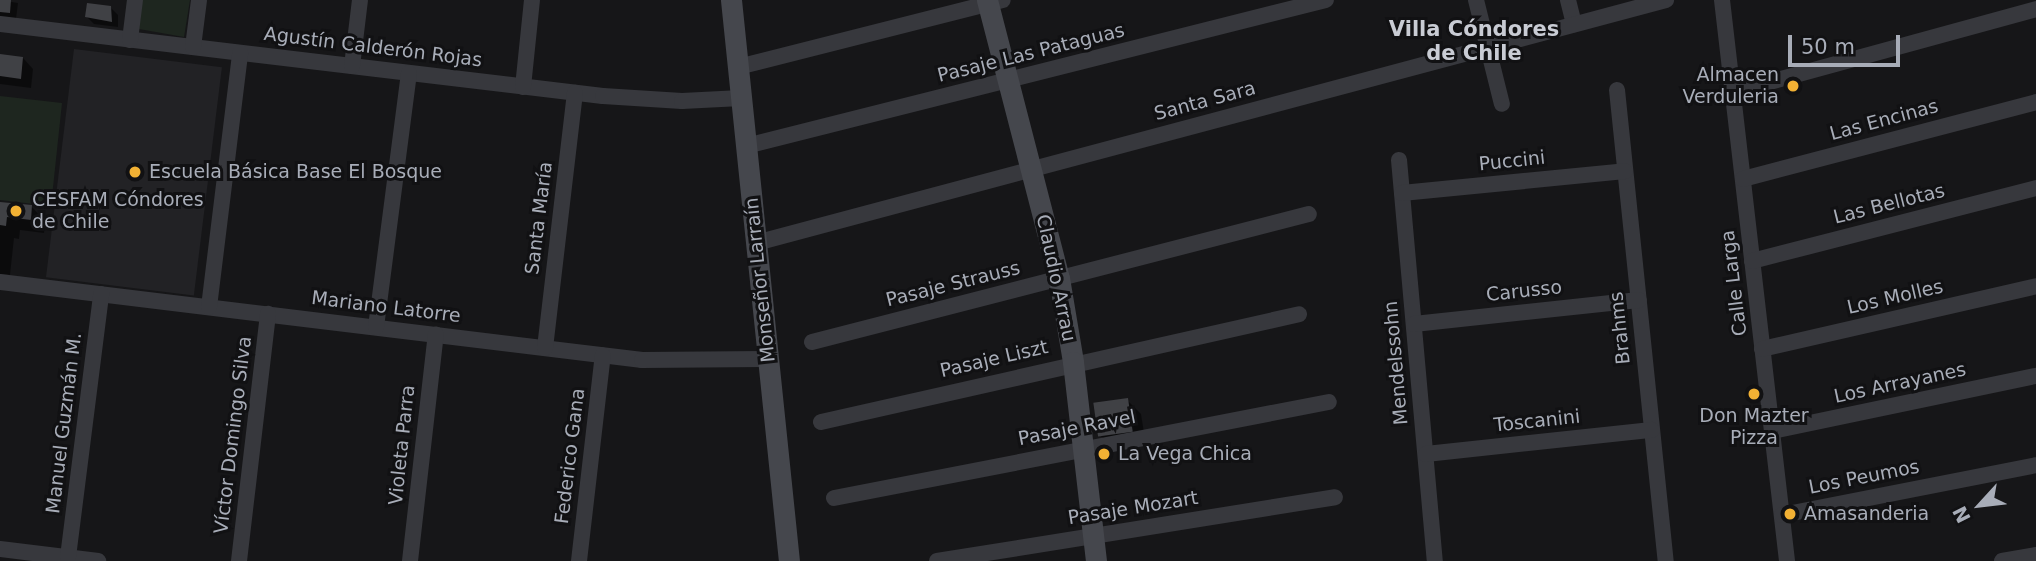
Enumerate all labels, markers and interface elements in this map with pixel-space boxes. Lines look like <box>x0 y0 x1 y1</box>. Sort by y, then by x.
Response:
district label: Villa Cóndores de Chile <box>1389 16 1559 66</box>
street label: Pasaje Las Pataguas <box>935 19 1127 87</box>
scale bar <box>1791 21 1903 65</box>
street label: Agustín Calderón Rojas <box>263 22 483 72</box>
text: 50 m <box>1801 35 1855 59</box>
place label: Almacen Verduleria <box>1683 64 1779 108</box>
street label: Santa Sara <box>1152 77 1258 125</box>
marker: Almacen Verduleria <box>1785 78 1801 94</box>
street label: Las Encinas <box>1827 95 1941 145</box>
street label: Puccini <box>1478 146 1546 176</box>
street label: Santa María <box>521 160 557 276</box>
place label: Escuela Básica Base El Bosque <box>149 161 442 183</box>
marker: Escuela Básica Base El Bosque <box>127 164 143 180</box>
street label: Las Bellotas <box>1831 179 1947 229</box>
place label: CESFAM Cóndores de Chile <box>32 189 204 233</box>
street label: Monseñor Larraín <box>740 196 780 364</box>
marker: CESFAM Cóndores de Chile <box>6 201 26 221</box>
street label: Claudio Arrau <box>1031 212 1081 344</box>
street label: Calle Larga <box>1716 229 1752 337</box>
street label: Pasaje Strauss <box>883 256 1023 312</box>
street label: Los Molles <box>1845 275 1945 319</box>
street label: Carusso <box>1485 276 1563 306</box>
street label: Mariano Latorre <box>310 287 462 327</box>
street label: Brahms <box>1605 291 1635 365</box>
street label: Mendelssohn <box>1379 300 1413 426</box>
street label: Manuel Guzmán M. <box>42 331 86 515</box>
street label: Víctor Domingo Silva <box>210 335 256 535</box>
street label: Pasaje Liszt <box>938 336 1050 382</box>
street label: Los Arrayanes <box>1832 358 1968 408</box>
street label: Violeta Parra <box>384 384 420 506</box>
marker: Don Mazter Pizza <box>1746 386 1762 402</box>
street label: Federico Gana <box>550 387 590 525</box>
street label: Pasaje Ravel <box>1016 405 1138 451</box>
street label: Toscanini <box>1493 405 1581 437</box>
place label: Don Mazter Pizza <box>1699 405 1809 449</box>
place label: La Vega Chica <box>1118 443 1252 465</box>
marker: La Vega Chica <box>1096 446 1112 462</box>
street label: Los Peumos <box>1807 455 1921 499</box>
north arrow <box>1945 470 2015 540</box>
street label: Pasaje Mozart <box>1066 486 1200 530</box>
text: N <box>1948 502 1975 527</box>
place label: Amasanderia <box>1804 503 1929 525</box>
marker: Amasanderia <box>1782 506 1798 522</box>

